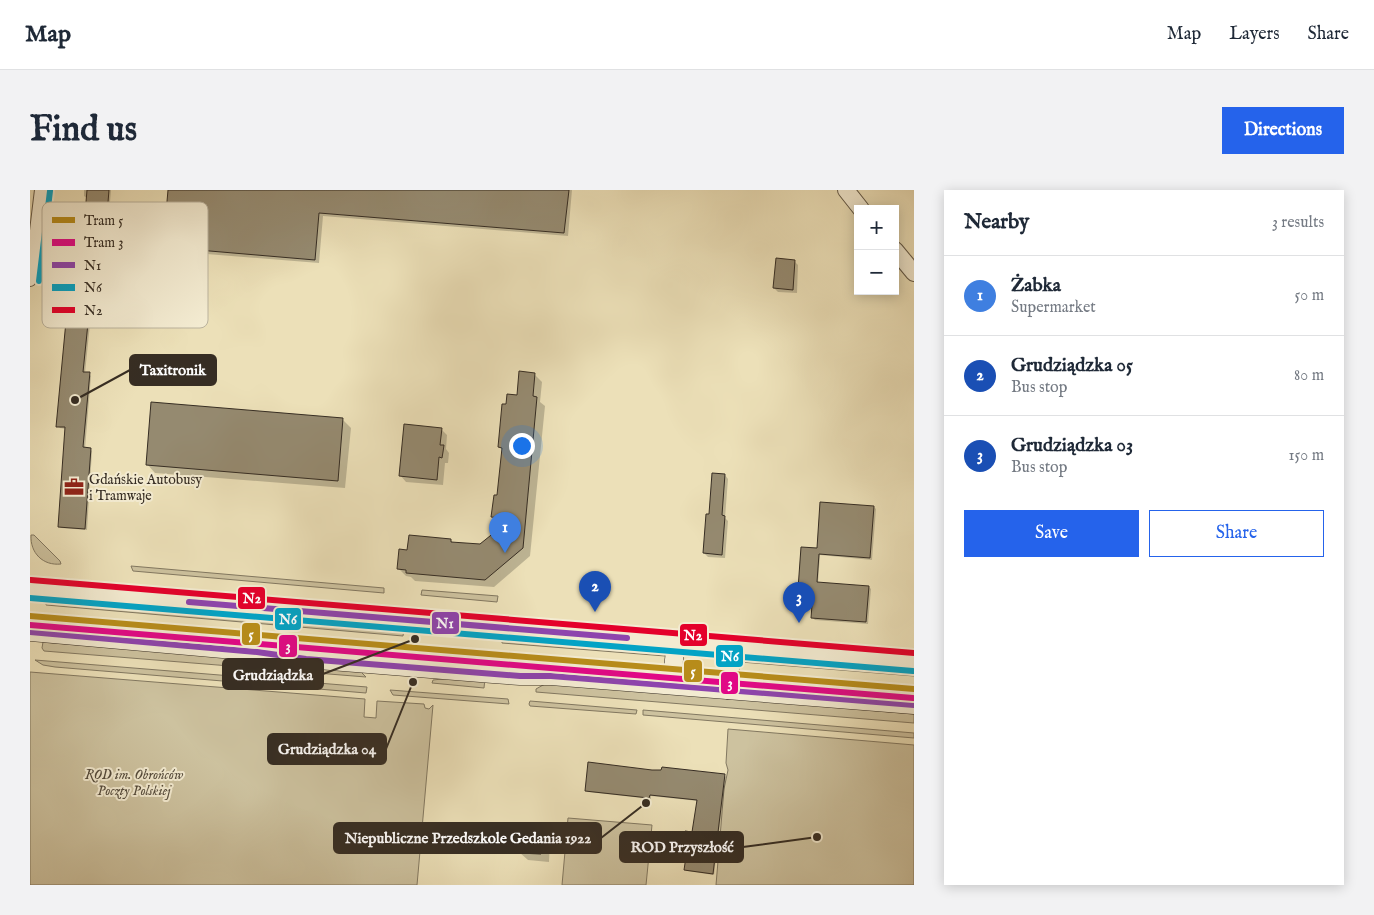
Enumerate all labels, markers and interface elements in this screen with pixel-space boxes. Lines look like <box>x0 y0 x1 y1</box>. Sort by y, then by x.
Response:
text: Map <box>25 19 71 50</box>
text: Map <box>1167 23 1201 46</box>
text: Layers <box>1229 23 1280 46</box>
text: Share <box>1308 23 1349 46</box>
button: Directions <box>1222 107 1344 154</box>
text: Find us <box>30 108 137 153</box>
legend <box>42 202 208 328</box>
map controls <box>854 205 899 295</box>
button: + <box>854 205 899 250</box>
text: Nearby <box>964 209 1029 236</box>
text: Tram 5 <box>84 212 123 230</box>
text: 3 results <box>1272 213 1324 233</box>
text: Tram 3 <box>84 234 123 252</box>
button: − <box>854 250 899 295</box>
text: N1 <box>84 257 101 275</box>
text: Żabka <box>1011 274 1061 298</box>
text: N6 <box>84 279 103 297</box>
text: 1 <box>977 286 983 306</box>
text: 50 m <box>1295 286 1324 306</box>
text: Supermarket <box>1011 298 1096 318</box>
text: N2 <box>84 302 103 320</box>
text: Grudziądzka 05 <box>1011 354 1133 378</box>
callout: Taxitronik <box>130 355 216 385</box>
text: Taxitronik <box>139 361 207 380</box>
text: 2 <box>976 366 984 386</box>
text: 80 m <box>1294 366 1324 386</box>
text: Bus stop <box>1011 378 1067 398</box>
your location <box>509 433 535 459</box>
text: Grudziądzka 03 <box>1011 434 1133 458</box>
text: 3 <box>977 446 983 466</box>
text: 150 m <box>1289 446 1324 466</box>
text: Bus stop <box>1011 458 1067 478</box>
place label: Gdańskie Autobusy i Tramwaje <box>89 471 202 505</box>
office icon: Gdańskie Autobusy i Tramwaje <box>63 476 85 498</box>
button: Save <box>964 510 1139 557</box>
button: Share <box>1149 510 1324 557</box>
pin: 1 <box>489 512 521 553</box>
pin: 2 <box>579 571 611 612</box>
pin: 3 <box>783 582 815 623</box>
line badge: N2 <box>237 586 266 610</box>
text: N2 <box>242 590 262 608</box>
line badge: N6 <box>274 607 302 631</box>
text: N6 <box>278 611 298 629</box>
line badge: N1 <box>431 611 460 635</box>
text: N1 <box>435 615 454 633</box>
line badge: 5 <box>241 622 261 646</box>
line badge: N2 <box>679 623 708 647</box>
text: 5 <box>248 626 254 644</box>
text: N2 <box>683 627 703 645</box>
line badge: 3 <box>278 634 298 658</box>
text: 3 <box>285 638 291 656</box>
line badge: N6 <box>715 644 744 668</box>
text: N6 <box>720 648 740 666</box>
callout: Grudziądzka <box>223 659 323 689</box>
line badge: 5 <box>683 659 703 683</box>
text: 5 <box>690 663 696 681</box>
text: Grudziądzka <box>233 666 314 685</box>
line badge: 3 <box>720 671 739 695</box>
text: 3 <box>727 675 733 693</box>
callout: Grudziądzka 04 <box>268 734 386 764</box>
text: Grudziądzka 04 <box>278 740 377 759</box>
park label: ROD im. Obrońców Poczty Polskiej <box>85 766 184 800</box>
callout: Niepubliczne Przedszkole Gedania 1922 <box>334 823 601 853</box>
text: Niepubliczne Przedszkole Gedania 1922 <box>344 829 591 848</box>
callout: ROD Przyszłość <box>620 832 743 862</box>
text: ROD Przyszłość <box>630 838 734 857</box>

